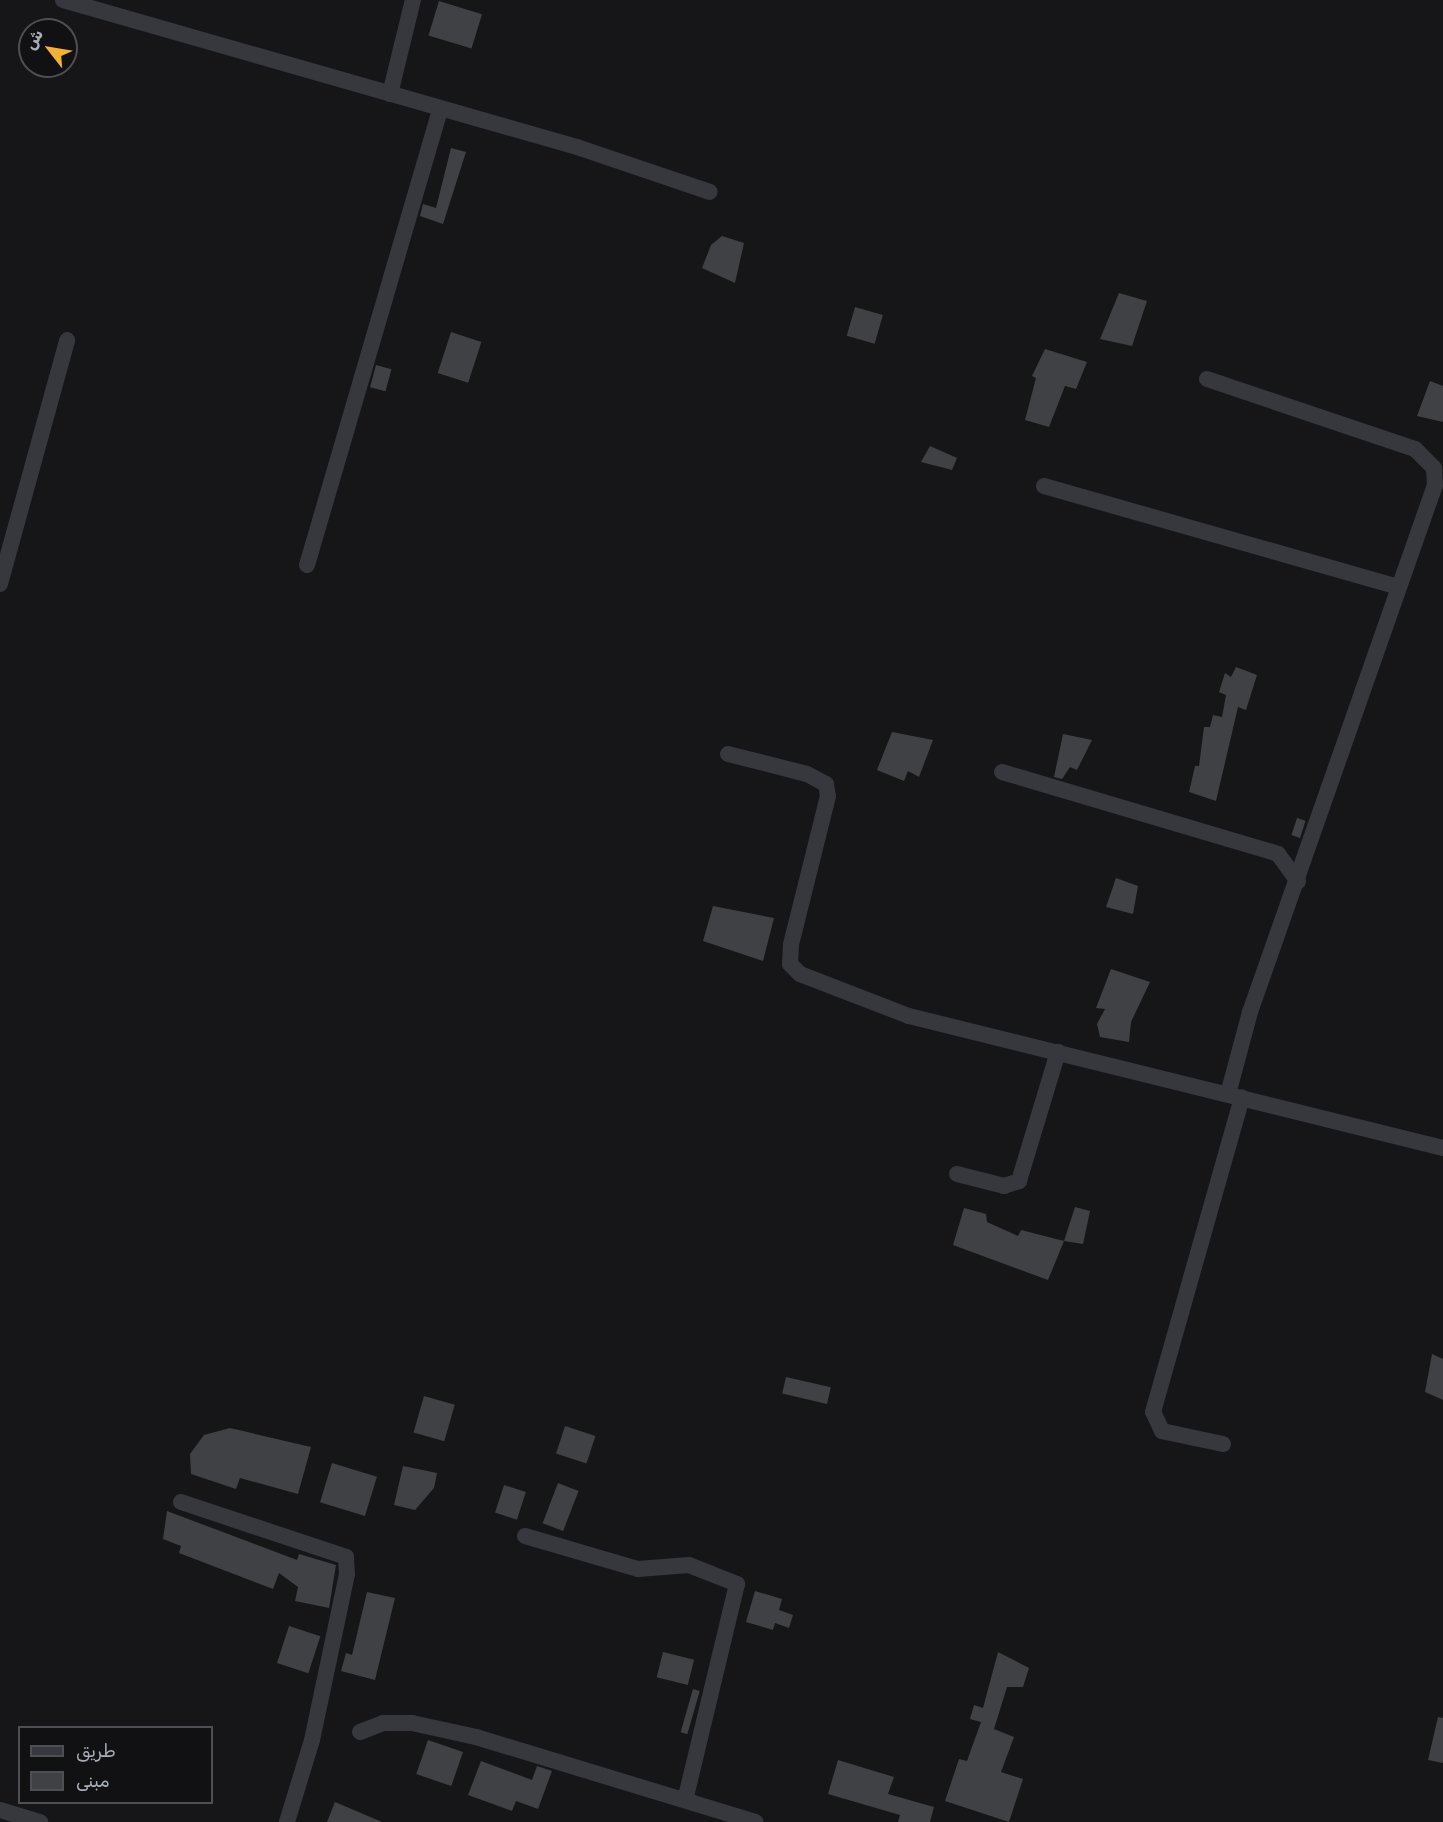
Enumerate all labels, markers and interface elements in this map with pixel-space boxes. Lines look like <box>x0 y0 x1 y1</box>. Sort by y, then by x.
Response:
north arrow <box>18 18 78 78</box>
text: ش <box>20 26 47 53</box>
legend <box>18 1726 213 1804</box>
text: طريق <box>76 1740 116 1762</box>
text: مبنى <box>76 1770 110 1792</box>

